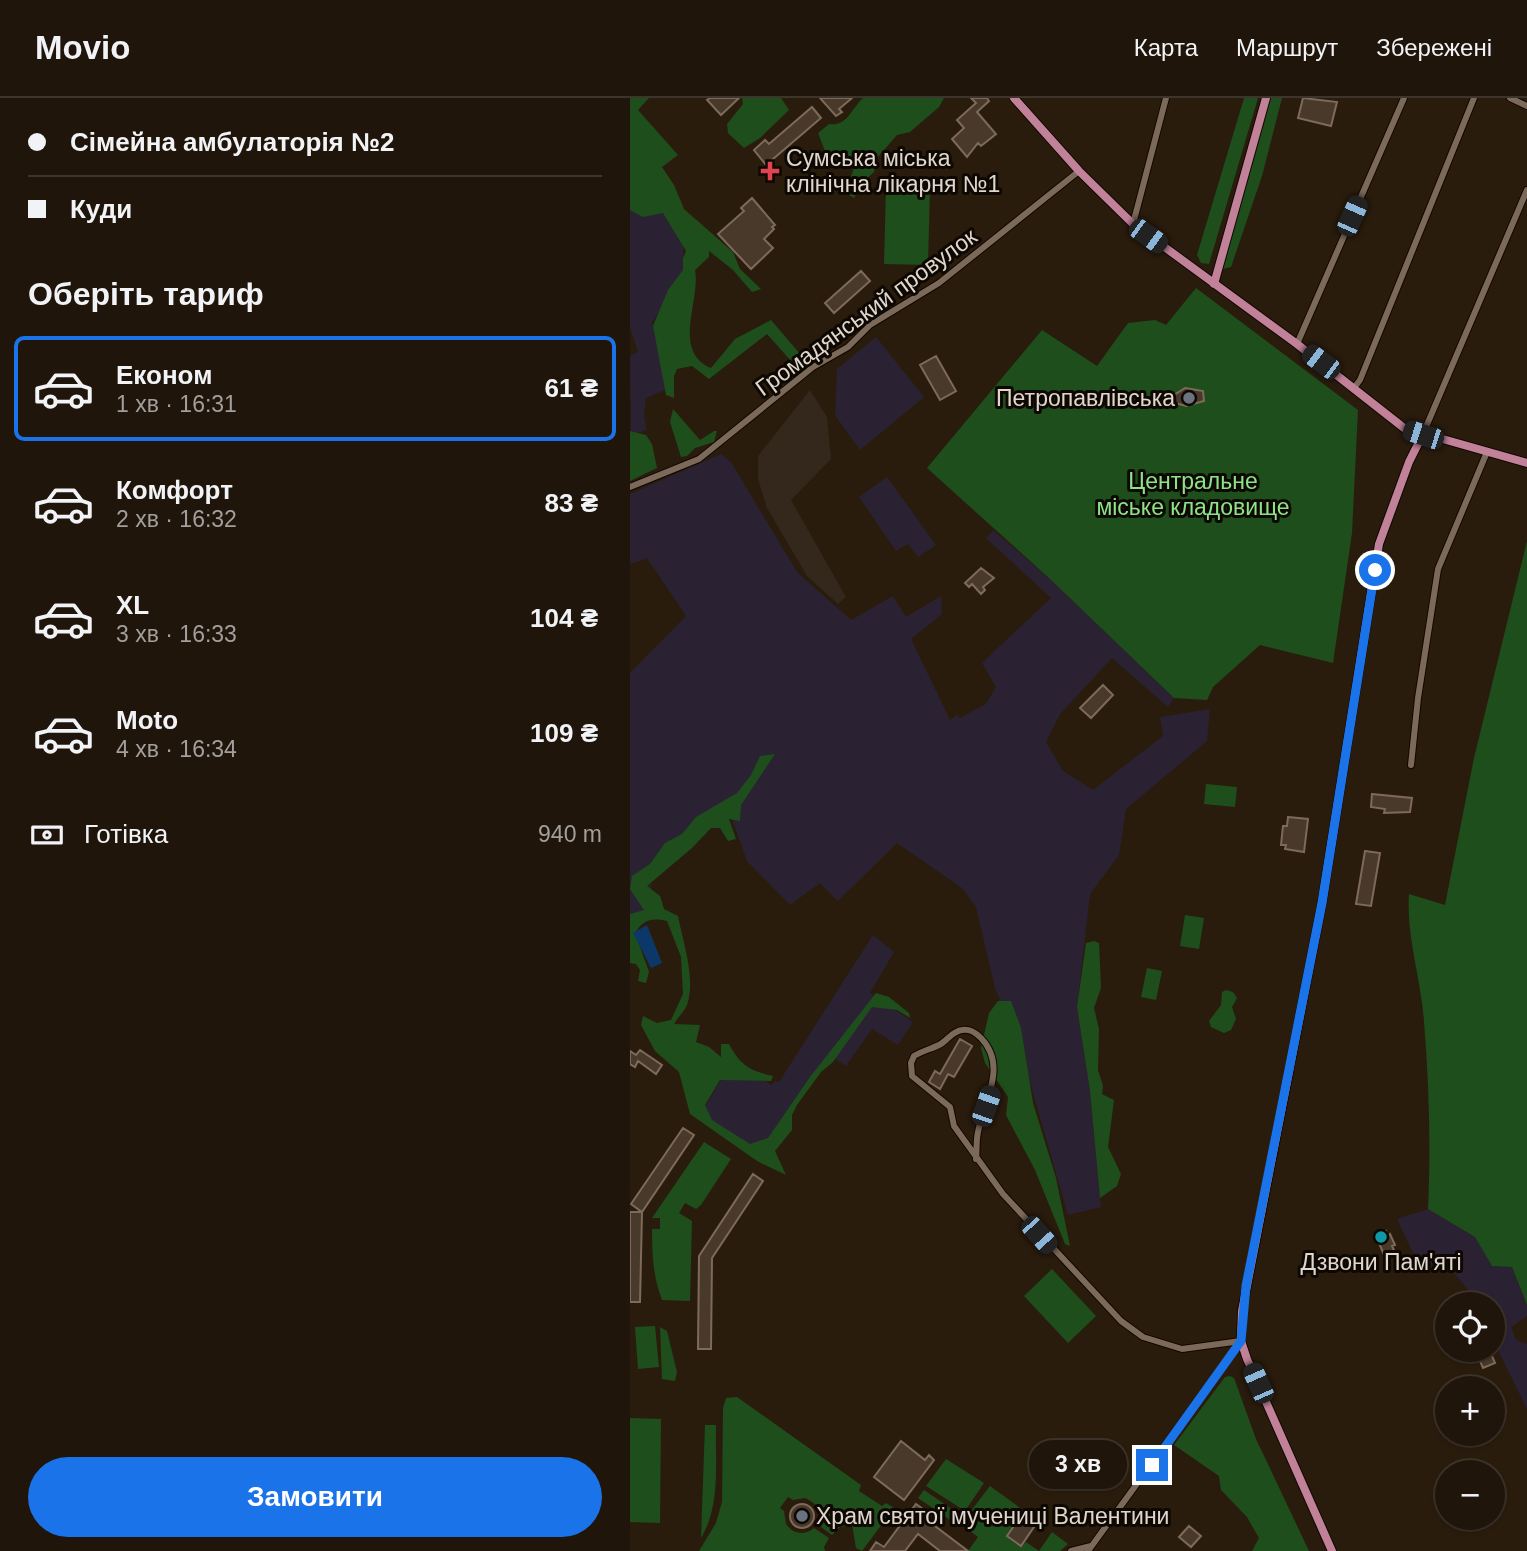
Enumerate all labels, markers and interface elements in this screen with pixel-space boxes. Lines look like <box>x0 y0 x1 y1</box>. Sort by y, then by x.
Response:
text: Movio <box>35 29 130 66</box>
text: Карта <box>1134 34 1198 61</box>
text: Маршрут <box>1236 34 1338 61</box>
text: Збережені <box>1376 34 1492 61</box>
text: Сімейна амбулаторія №2 <box>70 127 394 157</box>
place label: Сумська міська клінічна лікарня №1 <box>786 145 1000 197</box>
marker: Сумська міська клінічна лікарня №1 <box>760 161 780 181</box>
car <box>1334 193 1371 239</box>
text: Куди <box>70 194 132 224</box>
car <box>1125 215 1172 257</box>
street label: Громадянський провулок <box>750 223 982 401</box>
text: Оберіть тариф <box>28 276 264 312</box>
car <box>1298 341 1345 383</box>
icon: car <box>32 357 95 420</box>
text: Економ <box>116 360 212 390</box>
text: 61 ₴ <box>545 373 598 403</box>
place label: Петропавлівська <box>996 385 1175 411</box>
marker: Петропавлівська <box>1181 390 1197 406</box>
text: 1 хв · 16:31 <box>116 391 237 417</box>
car <box>1400 419 1447 451</box>
park label: Центральне міське кладовище <box>1096 468 1290 520</box>
icon: car <box>32 472 95 535</box>
text: Комфорт <box>116 475 233 505</box>
text: 83 ₴ <box>545 488 598 518</box>
text: 2 хв · 16:32 <box>116 506 237 532</box>
route start <box>1359 554 1391 586</box>
icon: car <box>32 587 95 650</box>
text: XL <box>116 590 149 620</box>
text: 104 ₴ <box>530 603 598 633</box>
text: 3 хв · 16:33 <box>116 621 237 647</box>
icon: car <box>32 702 95 765</box>
text: Moto <box>116 705 178 735</box>
text: 109 ₴ <box>530 718 598 748</box>
text: 4 хв · 16:34 <box>116 736 237 762</box>
icon: cash <box>28 816 66 854</box>
text: Готівка <box>84 819 168 849</box>
text: 940 m <box>538 821 602 847</box>
car <box>970 1083 1003 1129</box>
car <box>1018 1212 1061 1258</box>
marker: Дзвони Пам'яті <box>1373 1229 1389 1245</box>
place label: Дзвони Пам'яті <box>1300 1249 1462 1275</box>
map controls <box>1435 1292 1505 1530</box>
button: locate <box>1435 1292 1505 1362</box>
car <box>1240 1360 1277 1406</box>
button: + <box>1435 1376 1505 1446</box>
callout: 3 хв <box>1030 1440 1128 1490</box>
route end <box>1136 1449 1168 1481</box>
text: 3 хв <box>1055 1451 1101 1477</box>
button: Замовити <box>28 1457 602 1537</box>
button: − <box>1435 1460 1505 1530</box>
place label: Храм святої мучениці Валентини <box>816 1503 1169 1529</box>
marker: Храм святої мучениці Валентини <box>794 1508 810 1524</box>

